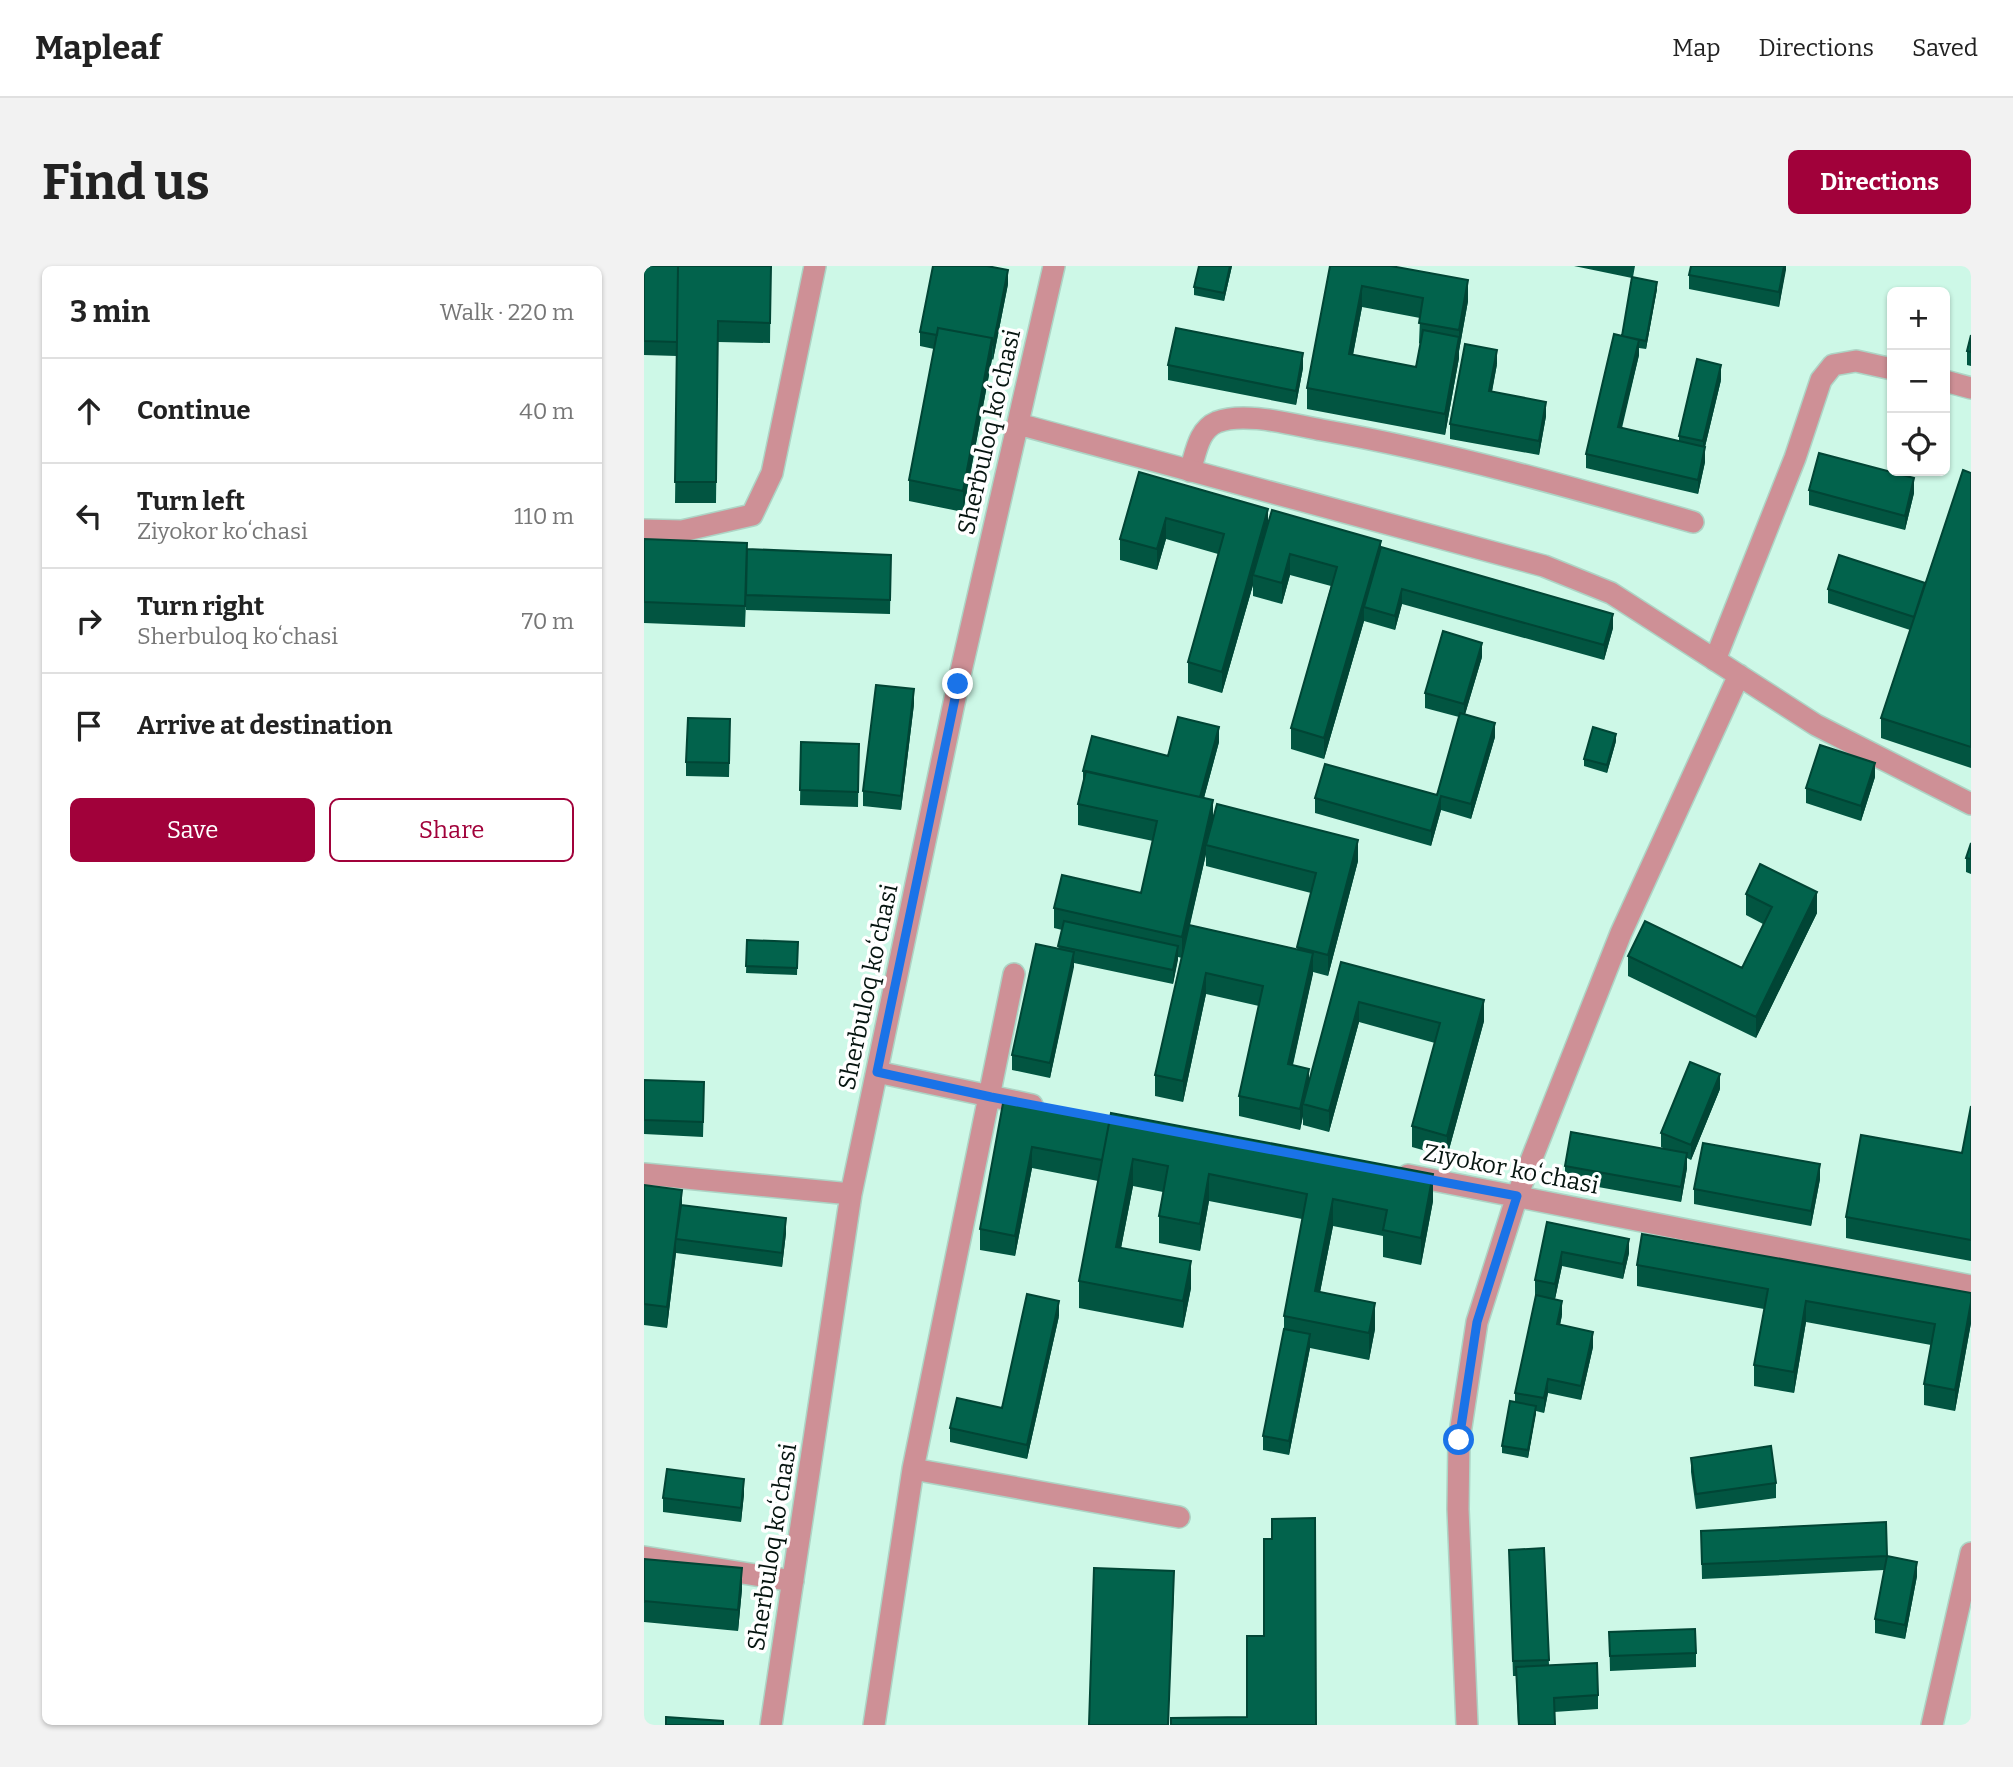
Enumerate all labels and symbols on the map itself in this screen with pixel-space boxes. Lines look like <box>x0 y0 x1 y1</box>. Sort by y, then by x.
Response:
street label: Sherbuloq koʻchasi <box>952 327 1026 537</box>
route end <box>942 668 973 699</box>
street label: Sherbuloq koʻchasi <box>833 882 903 1092</box>
street label: Ziyokor koʻchasi <box>1421 1138 1601 1200</box>
route start <box>1443 1424 1474 1455</box>
street label: Sherbuloq koʻchasi <box>742 1441 802 1653</box>

